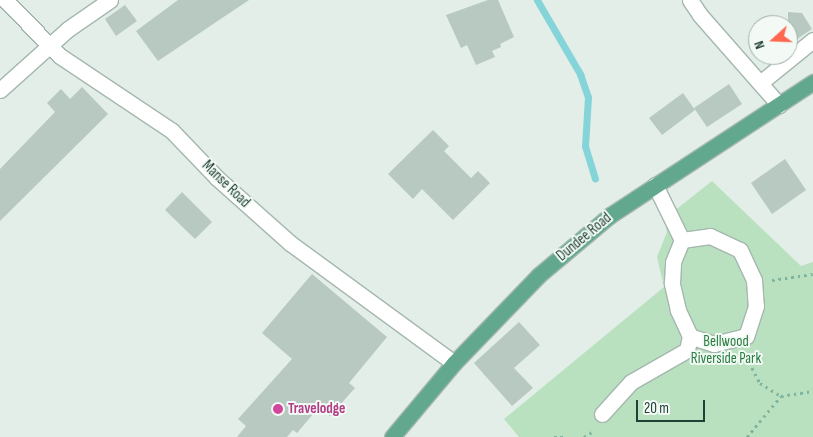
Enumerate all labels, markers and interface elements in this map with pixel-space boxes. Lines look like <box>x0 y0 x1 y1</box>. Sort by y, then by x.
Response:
north arrow <box>748 15 798 65</box>
text: N <box>750 39 769 51</box>
street label: Manse Road <box>198 157 254 211</box>
street label: Dundee Road <box>553 209 615 265</box>
park label: Bellwood Riverside Park <box>691 332 761 367</box>
scale bar <box>638 390 707 422</box>
text: 20 m <box>644 399 669 418</box>
place label: Travelodge <box>288 400 345 418</box>
marker: Travelodge <box>272 403 284 415</box>

